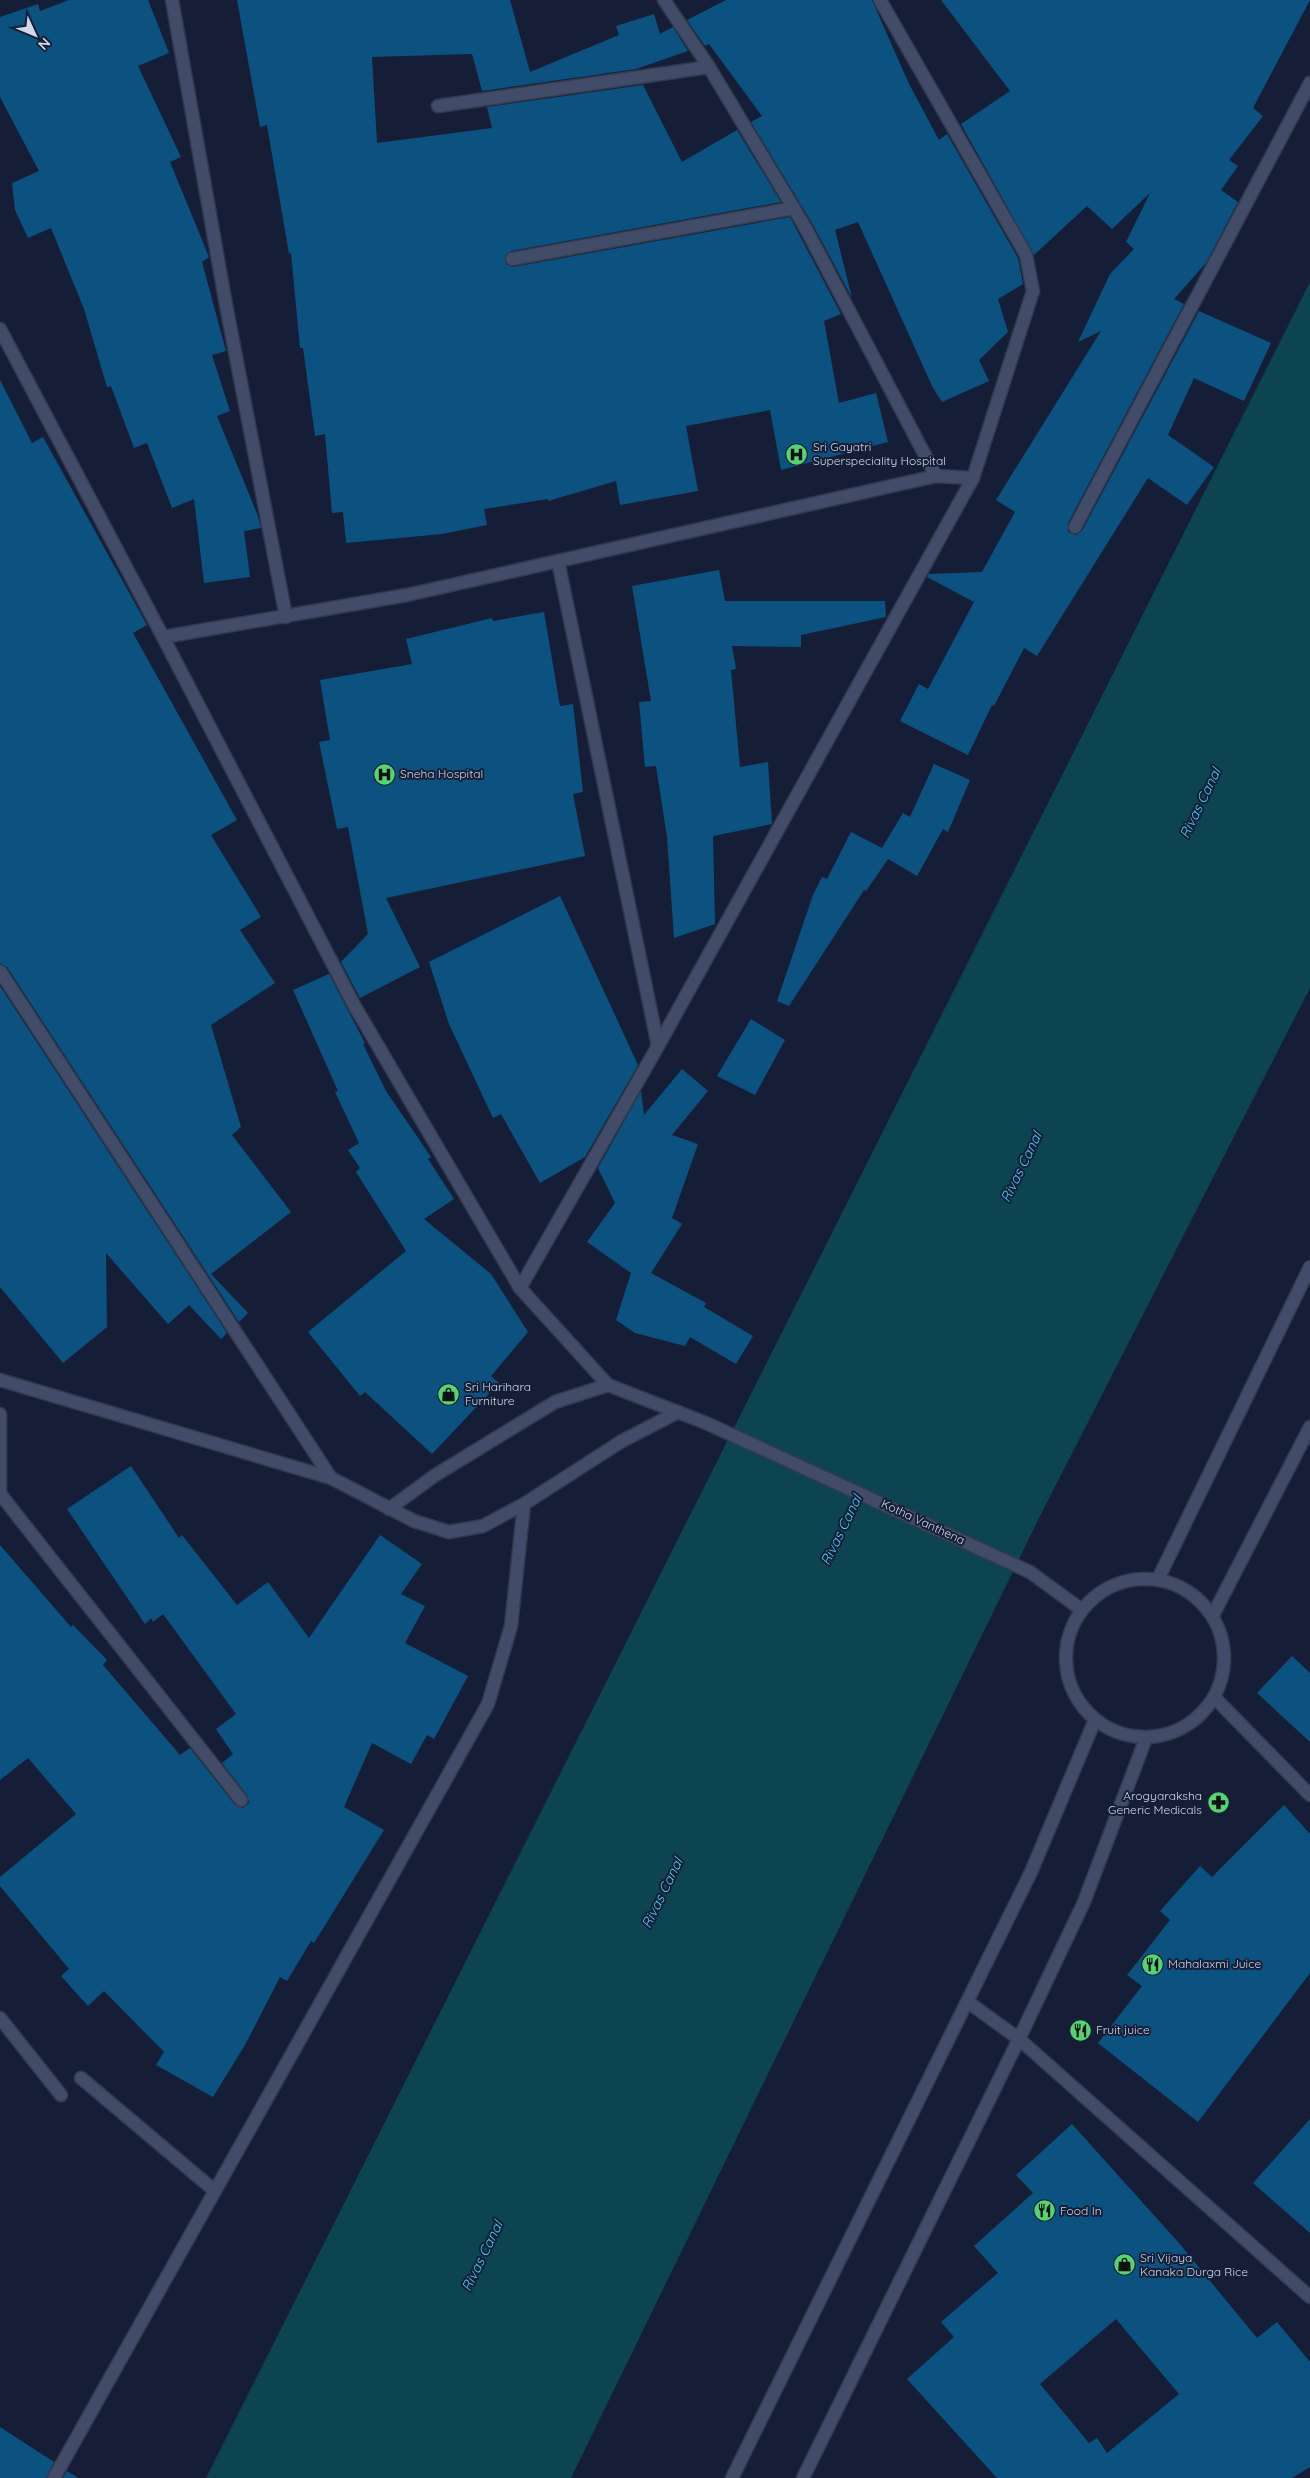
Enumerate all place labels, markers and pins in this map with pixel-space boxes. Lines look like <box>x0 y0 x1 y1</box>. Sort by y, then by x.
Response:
place label: Sri Gayatri Superspeciality Hospital <box>813 439 946 468</box>
hospital icon: Sri Gayatri Superspeciality Hospital <box>785 442 809 466</box>
hospital icon: Sneha Hospital <box>372 762 396 786</box>
place label: Sneha Hospital <box>400 766 483 781</box>
place label: Sri Harihara Furniture <box>465 1379 531 1408</box>
shop icon: Sri Harihara Furniture <box>437 1382 461 1406</box>
place label: Arogyaraksha Generic Medicals <box>1108 1788 1202 1817</box>
pharmacy icon: Arogyaraksha Generic Medicals <box>1206 1791 1230 1815</box>
restaurant icon: Mahalaxmi Juice <box>1140 1952 1164 1976</box>
place label: Mahalaxmi Juice <box>1168 1956 1261 1971</box>
restaurant icon: Fruit juice <box>1068 2018 1092 2042</box>
place label: Fruit juice <box>1096 2022 1150 2037</box>
restaurant icon: Food In <box>1032 2199 1056 2223</box>
place label: Food In <box>1060 2203 1102 2218</box>
place label: Sri Vijaya Kanaka Durga Rice <box>1140 2250 1248 2279</box>
shop icon: Sri Vijaya Kanaka Durga Rice <box>1112 2253 1136 2277</box>

